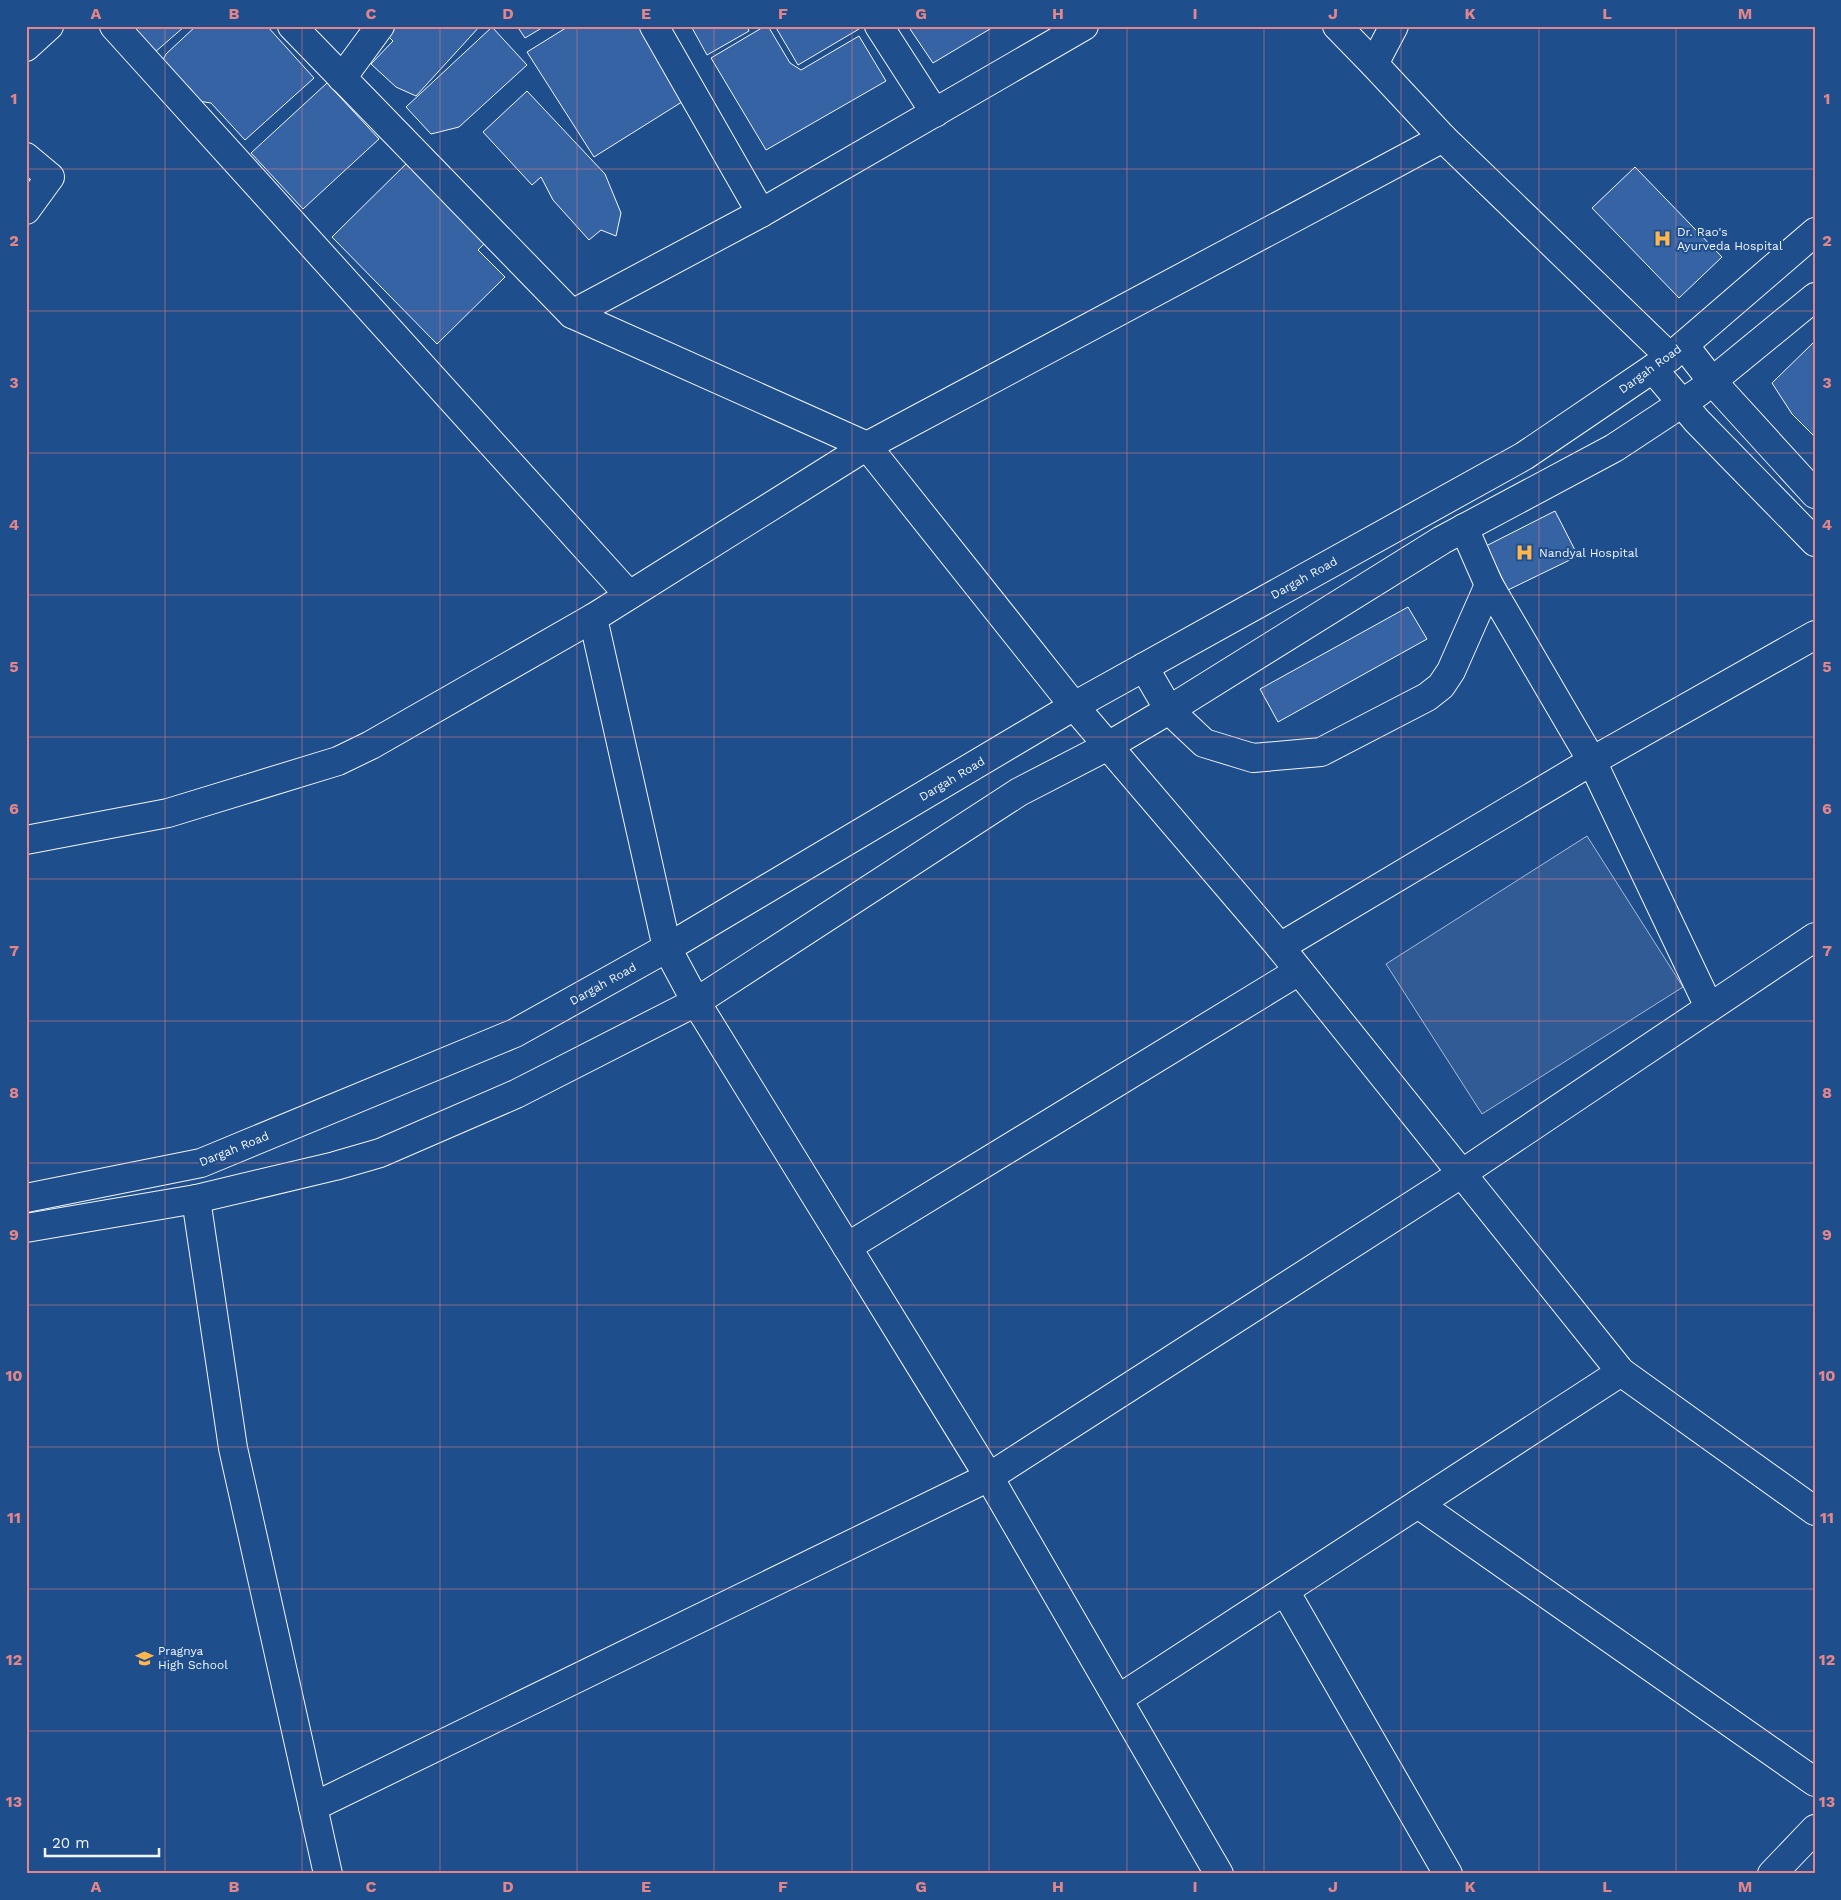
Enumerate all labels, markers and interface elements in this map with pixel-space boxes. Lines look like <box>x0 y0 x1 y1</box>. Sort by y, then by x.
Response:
text: A <box>91 4 102 23</box>
text: B <box>229 4 240 23</box>
text: C <box>366 4 377 23</box>
text: D <box>502 4 514 23</box>
text: E <box>641 4 651 23</box>
text: F <box>778 4 788 23</box>
text: G <box>915 4 927 23</box>
text: H <box>1052 4 1064 23</box>
text: I <box>1192 4 1198 23</box>
text: J <box>1328 4 1338 23</box>
text: K <box>1464 4 1476 23</box>
text: L <box>1602 4 1612 23</box>
text: M <box>1738 4 1752 23</box>
text: 1 <box>11 89 17 108</box>
text: 1 <box>1824 89 1830 108</box>
place label: Dr. Rao's Ayurveda Hospital <box>1677 225 1783 253</box>
hospital icon: Dr. Rao's Ayurveda Hospital <box>1653 229 1673 249</box>
text: 2 <box>9 231 19 250</box>
text: 2 <box>1822 231 1832 250</box>
street label: Dargah Road <box>1616 342 1684 396</box>
text: 3 <box>9 373 19 392</box>
text: 3 <box>1822 373 1832 392</box>
text: 4 <box>9 515 19 534</box>
text: 4 <box>1822 515 1832 534</box>
hospital icon: Nandyal Hospital <box>1515 543 1535 563</box>
place label: Nandyal Hospital <box>1539 546 1638 560</box>
street label: Dargah Road <box>1268 554 1340 602</box>
text: 5 <box>9 657 19 676</box>
text: 5 <box>1822 657 1832 676</box>
street label: Dargah Road <box>917 754 987 804</box>
text: 6 <box>9 799 19 818</box>
text: 6 <box>1822 799 1832 818</box>
text: 7 <box>9 941 19 960</box>
text: 7 <box>1822 941 1832 960</box>
street label: Dargah Road <box>567 960 639 1008</box>
text: 8 <box>9 1083 19 1102</box>
text: 8 <box>1822 1083 1832 1102</box>
street label: Dargah Road <box>197 1129 271 1169</box>
text: 9 <box>9 1225 19 1244</box>
text: 9 <box>1822 1225 1832 1244</box>
text: 10 <box>5 1366 23 1385</box>
text: 10 <box>1818 1366 1836 1385</box>
text: 11 <box>7 1508 21 1527</box>
text: 11 <box>1820 1508 1834 1527</box>
place label: Pragnya High School <box>158 1644 228 1672</box>
school or university icon: Pragnya High School <box>134 1648 154 1668</box>
text: 12 <box>6 1650 22 1669</box>
text: 12 <box>1819 1650 1835 1669</box>
text: 13 <box>6 1792 22 1811</box>
text: 13 <box>1819 1792 1835 1811</box>
scale bar <box>45 1825 159 1857</box>
text: 20 m <box>52 1834 90 1852</box>
text: A <box>91 1877 102 1896</box>
text: B <box>229 1877 240 1896</box>
text: C <box>366 1877 377 1896</box>
text: D <box>502 1877 514 1896</box>
text: E <box>641 1877 651 1896</box>
text: F <box>778 1877 788 1896</box>
text: G <box>915 1877 927 1896</box>
text: H <box>1052 1877 1064 1896</box>
text: I <box>1192 1877 1198 1896</box>
text: J <box>1328 1877 1338 1896</box>
text: K <box>1464 1877 1476 1896</box>
text: L <box>1602 1877 1612 1896</box>
text: M <box>1738 1877 1752 1896</box>

